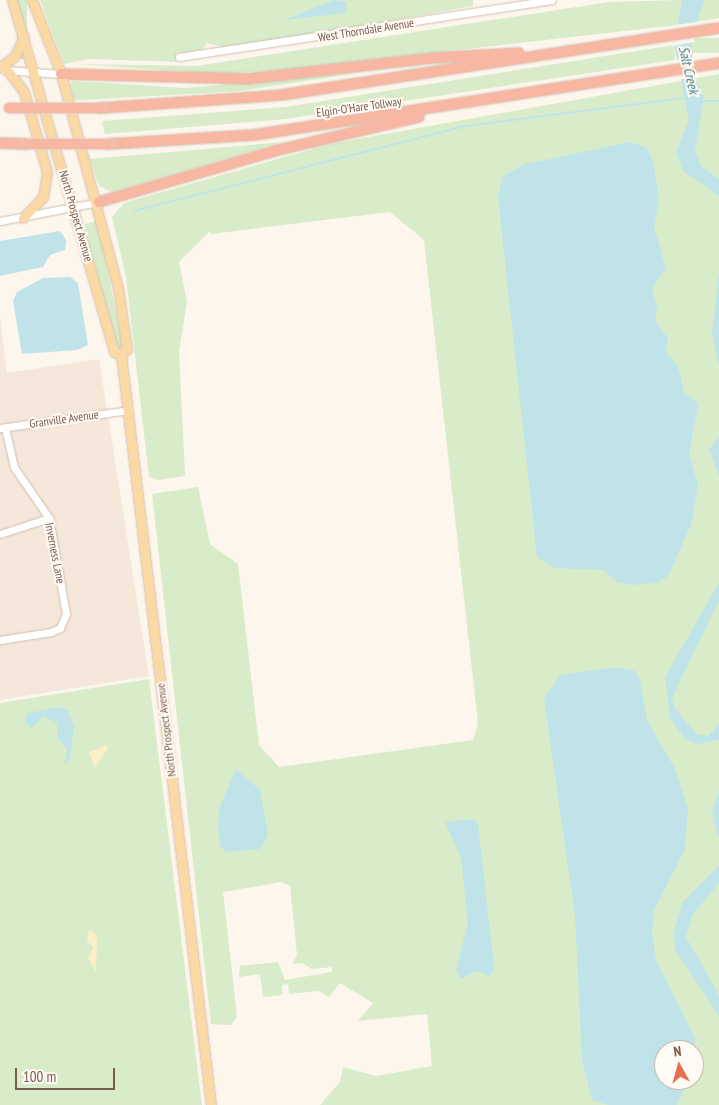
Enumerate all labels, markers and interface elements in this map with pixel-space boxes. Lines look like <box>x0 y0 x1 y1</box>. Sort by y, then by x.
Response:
street label: West Thorndale Avenue <box>317 15 415 45</box>
water label: Salt Creek <box>675 44 703 96</box>
street label: Elgin-O'Hare Tollway <box>315 94 403 120</box>
street label: North Prospect Avenue <box>56 169 96 263</box>
street label: Granville Avenue <box>28 407 100 431</box>
street label: Inverness Lane <box>42 521 68 585</box>
street label: North Prospect Avenue <box>153 682 179 778</box>
north arrow <box>654 1040 704 1090</box>
text: N <box>672 1042 682 1060</box>
scale bar <box>18 1058 118 1090</box>
text: 100 m <box>23 1067 56 1086</box>

